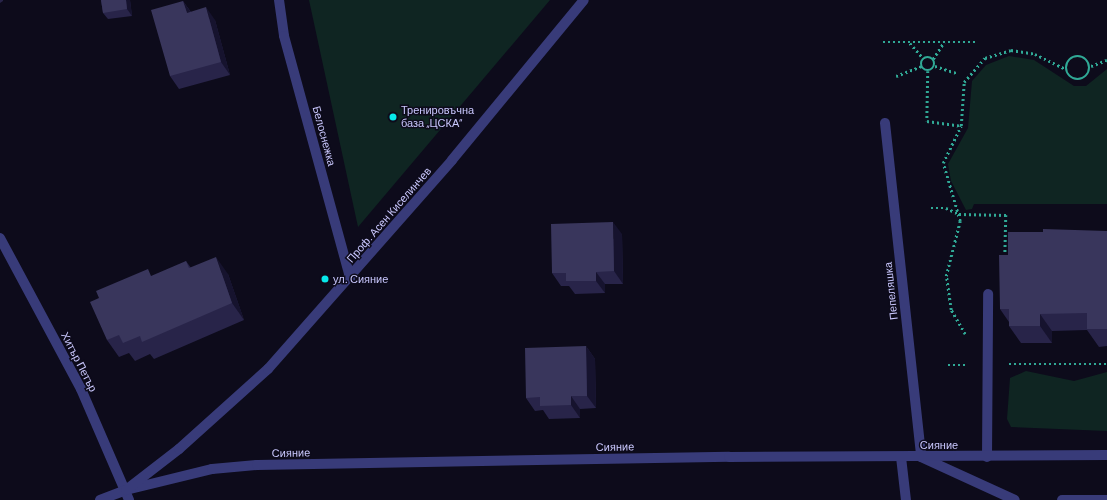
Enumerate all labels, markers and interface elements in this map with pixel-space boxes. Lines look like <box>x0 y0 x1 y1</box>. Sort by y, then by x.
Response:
street label: Белоснежка <box>310 104 338 168</box>
place label: Тренировъчна база „ЦСКА“ <box>401 104 474 130</box>
marker: Тренировъчна база „ЦСКА“ <box>388 112 398 122</box>
street label: Проф. Асен Киселинчев <box>344 165 434 265</box>
street label: Пепеляшка <box>881 261 901 321</box>
place label: ул. Сияние <box>333 272 388 286</box>
marker: ул. Сияние <box>320 274 330 284</box>
street label: Хитър Петър <box>58 330 100 394</box>
street label: Сияние <box>920 438 958 452</box>
street label: Сияние <box>596 440 634 454</box>
street label: Сияние <box>272 446 310 460</box>

